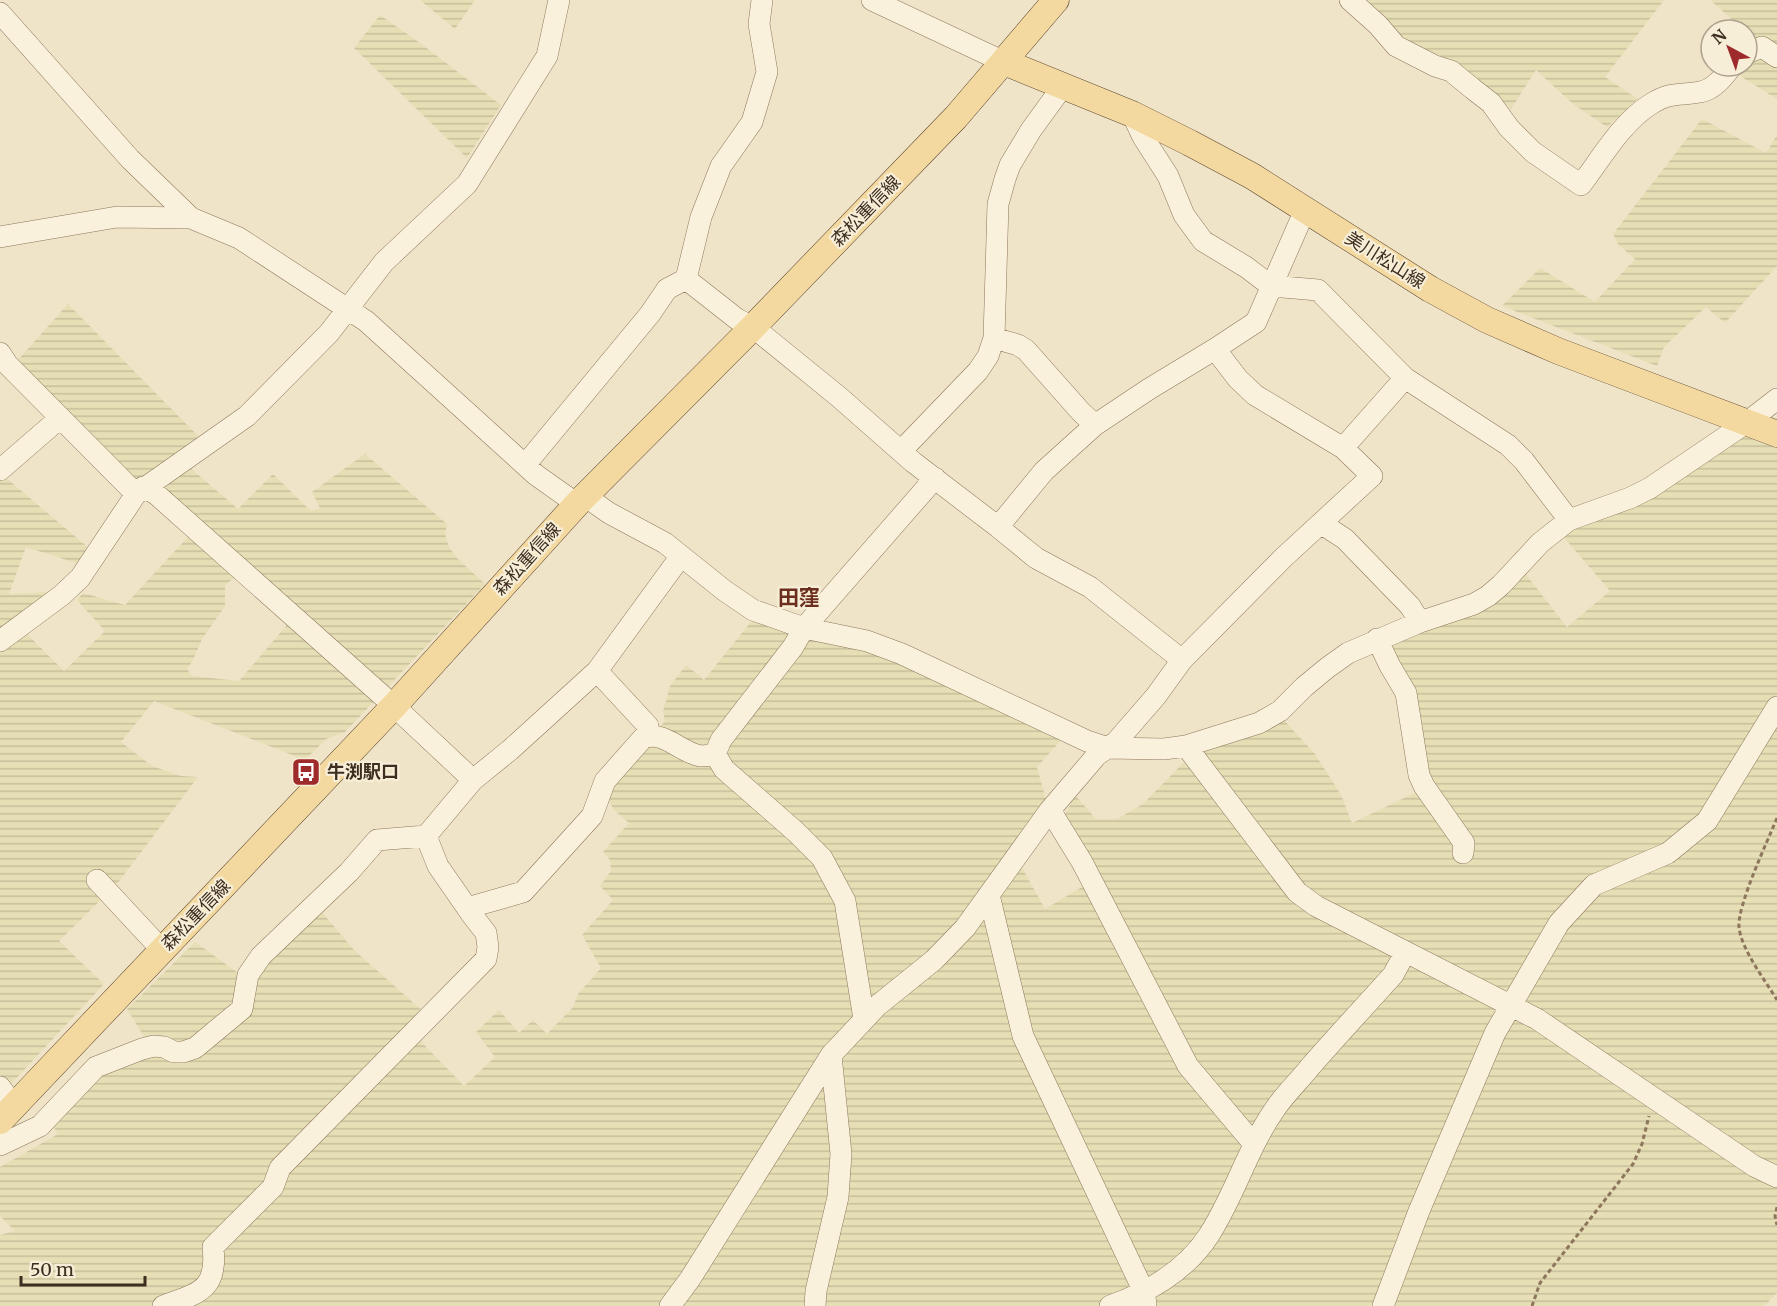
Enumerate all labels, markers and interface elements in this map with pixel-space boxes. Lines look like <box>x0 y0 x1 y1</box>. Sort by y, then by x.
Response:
north arrow <box>1699 18 1759 78</box>
text: N <box>1708 25 1731 48</box>
street label: 森松重信線 <box>826 170 905 251</box>
street label: 美川松山線 <box>1341 226 1430 293</box>
street label: 森松重信線 <box>488 518 565 600</box>
district label: 田窪 <box>778 584 820 611</box>
bus stop icon: 牛渕駅口 <box>290 756 322 788</box>
place label: 牛渕駅口 <box>327 760 399 783</box>
street label: 森松重信線 <box>156 874 235 955</box>
scale bar <box>21 1249 146 1287</box>
text: 50 m <box>30 1258 74 1281</box>

